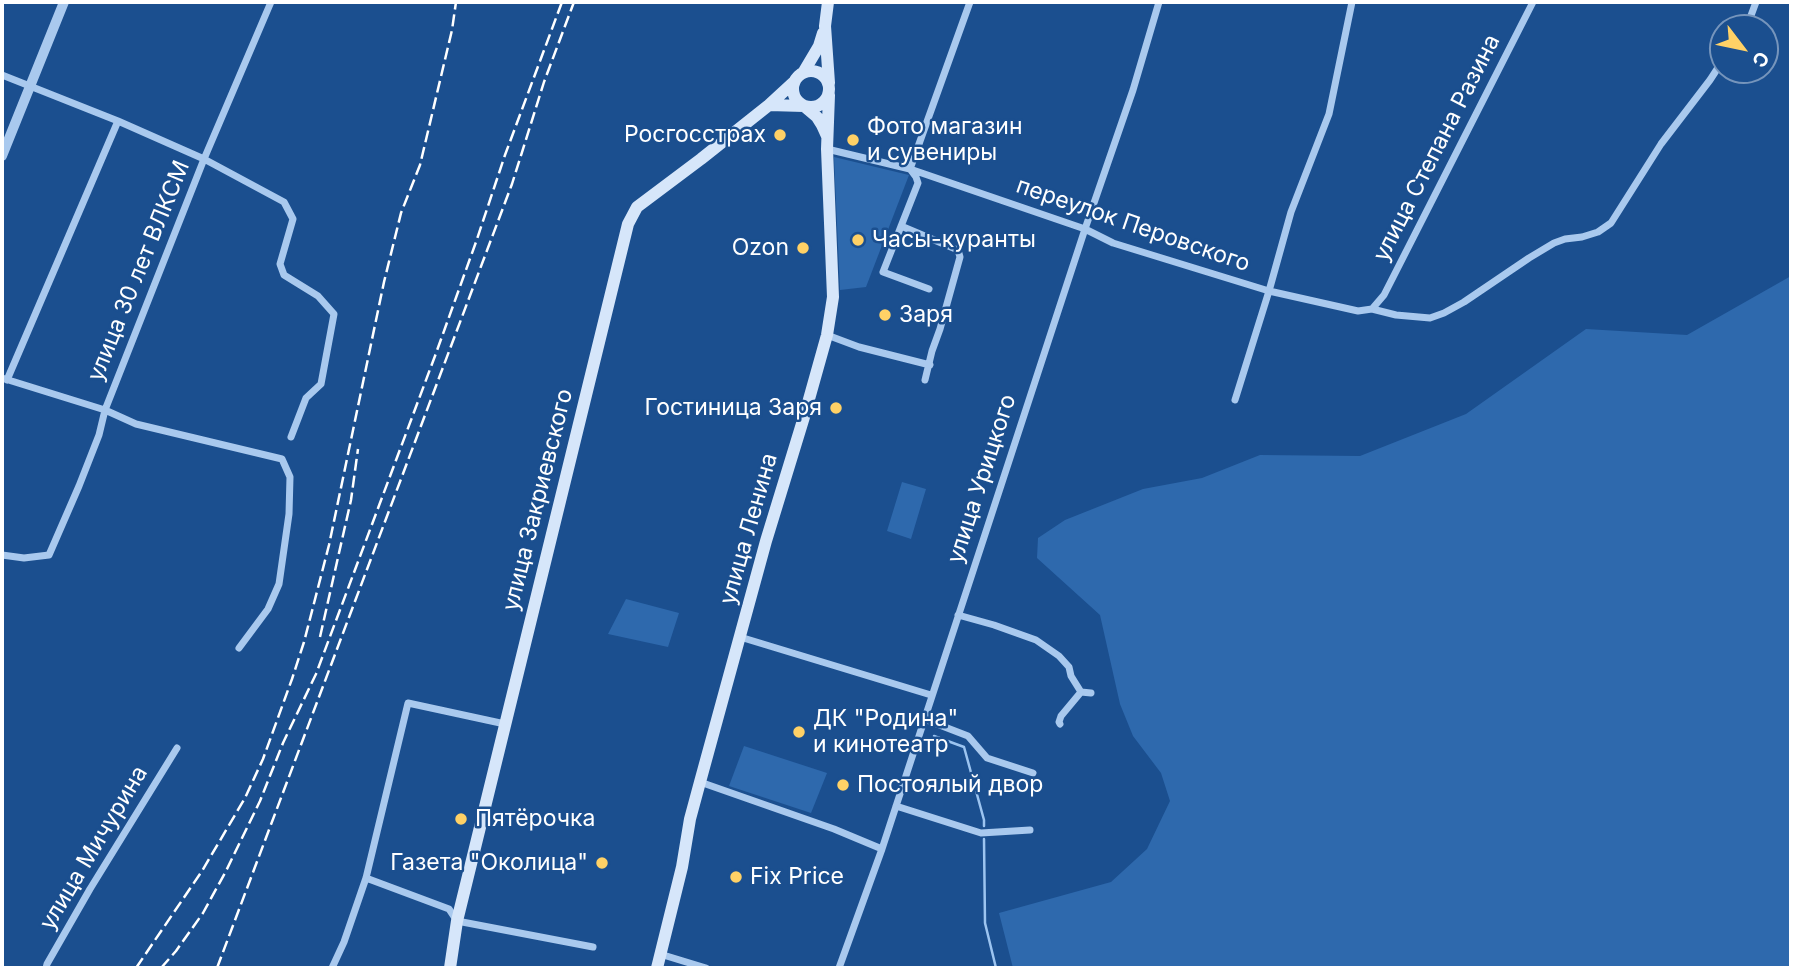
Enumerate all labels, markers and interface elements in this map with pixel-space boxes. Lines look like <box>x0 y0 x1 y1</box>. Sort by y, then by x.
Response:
north arrow <box>1709 14 1779 84</box>
street label: улица Степана Разина <box>1368 30 1506 266</box>
text: С <box>1747 47 1774 71</box>
place label: Фото магазин и сувениры <box>867 113 1023 167</box>
place label: Росгосстрах <box>624 121 766 149</box>
marker: Росгосстрах <box>772 127 788 143</box>
marker: Фото магазин и сувениры <box>845 132 861 148</box>
street label: улица 30 лет ВЛКСМ <box>82 157 196 385</box>
street label: переулок Перовского <box>1012 172 1254 278</box>
place label: Часы-куранты <box>872 226 1036 254</box>
marker: Часы-куранты <box>850 232 866 248</box>
place label: Ozon <box>732 234 789 262</box>
marker: Ozon <box>795 240 811 256</box>
place label: Заря <box>899 301 953 329</box>
marker: Заря <box>877 307 893 323</box>
street label: улица Закриевского <box>497 386 579 614</box>
street label: улица Урицкого <box>942 391 1022 567</box>
place label: Гостиница Заря <box>645 394 822 422</box>
marker: Гостиница Заря <box>828 400 844 416</box>
street label: улица Ленина <box>714 450 784 608</box>
place label: ДК "Родина" и кинотеатр <box>813 705 958 759</box>
marker: ДК "Родина" и кинотеатр <box>791 724 807 740</box>
street label: улица Мичурина <box>34 761 154 935</box>
place label: Постоялый двор <box>857 771 1043 799</box>
marker: Постоялый двор <box>835 777 851 793</box>
place label: Пятёрочка <box>475 805 595 833</box>
marker: Пятёрочка <box>453 811 469 827</box>
place label: Газета "Околица" <box>390 849 588 877</box>
marker: Газета "Околица" <box>594 855 610 871</box>
place label: Fix Price <box>750 863 844 891</box>
marker: Fix Price <box>728 869 744 885</box>

